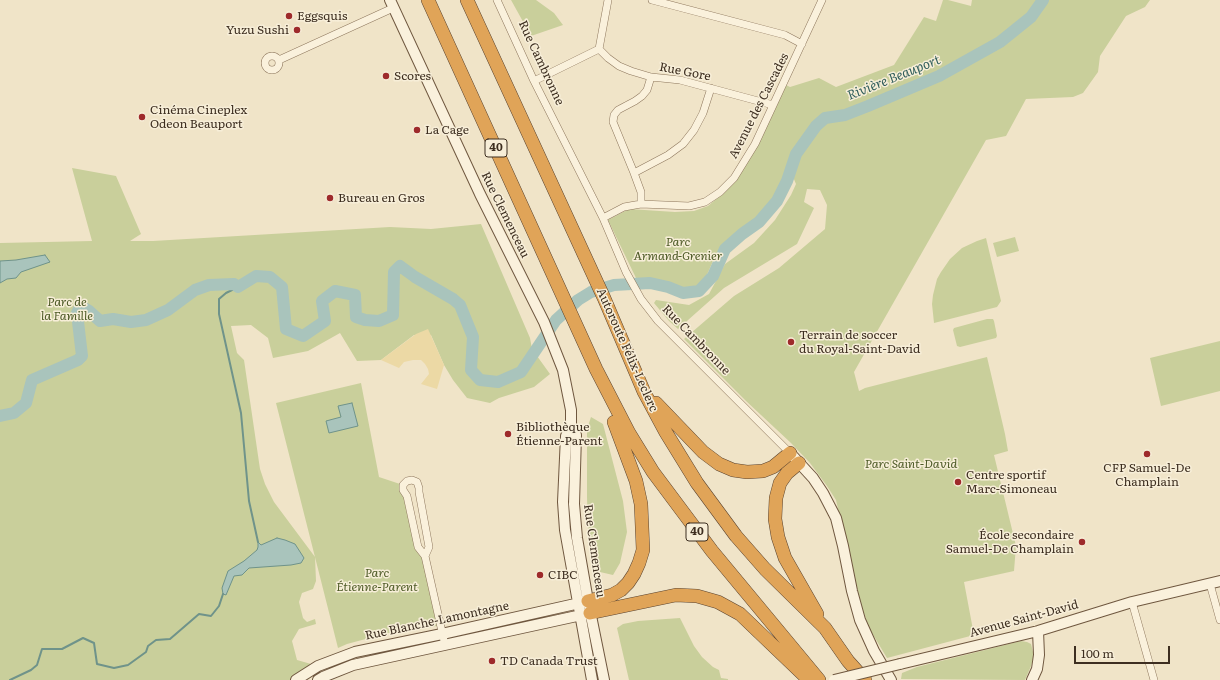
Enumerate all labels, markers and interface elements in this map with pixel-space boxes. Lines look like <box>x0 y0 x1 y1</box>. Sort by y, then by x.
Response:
place label: Eggsquis <box>297 9 347 23</box>
marker: Eggsquis <box>284 11 294 21</box>
street label: Rue Cambronne <box>515 18 567 108</box>
place label: Yuzu Sushi <box>226 23 289 37</box>
marker: Yuzu Sushi <box>292 25 302 35</box>
street label: Avenue des Cascades <box>726 51 792 161</box>
water label: Rivière Beauport <box>845 52 943 104</box>
street label: Rue Gore <box>658 60 712 84</box>
place label: Scores <box>394 69 431 83</box>
marker: Scores <box>381 71 391 81</box>
place label: Cinéma Cineplex Odeon Beauport <box>150 103 247 131</box>
marker: Cinéma Cineplex Odeon Beauport <box>137 112 147 122</box>
place label: La Cage <box>425 123 469 137</box>
marker: La Cage <box>412 125 422 135</box>
road number: 40 <box>485 139 507 157</box>
street label: Rue Clemenceau <box>478 170 532 260</box>
place label: Bureau en Gros <box>338 191 425 205</box>
marker: Bureau en Gros <box>325 193 335 203</box>
park label: Parc Armand-Grenier <box>634 235 722 263</box>
street label: Autoroute Félix-Leclerc <box>593 286 661 414</box>
park label: Parc de la Famille <box>41 295 93 323</box>
street label: Rue Cambronne <box>659 302 733 378</box>
place label: Terrain de soccer du Royal-Saint-David <box>799 328 920 356</box>
marker: Terrain de soccer du Royal-Saint-David <box>786 337 796 347</box>
place label: Bibliothèque Étienne-Parent <box>516 420 602 448</box>
marker: Bibliothèque Étienne-Parent <box>503 429 513 439</box>
marker: CFP Samuel-De Champlain <box>1142 449 1152 459</box>
park label: Parc Saint-David <box>865 457 957 471</box>
place label: CFP Samuel-De Champlain <box>1103 461 1191 489</box>
place label: Centre sportif Marc-Simoneau <box>966 468 1057 496</box>
marker: Centre sportif Marc-Simoneau <box>953 477 963 487</box>
street label: Rue Clemenceau <box>580 503 608 599</box>
road number: 40 <box>686 523 708 541</box>
place label: École secondaire Samuel-De Champlain <box>946 528 1074 556</box>
marker: École secondaire Samuel-De Champlain <box>1077 537 1087 547</box>
park label: Parc Étienne-Parent <box>336 566 418 594</box>
place label: CIBC <box>548 568 578 582</box>
marker: CIBC <box>535 570 545 580</box>
street label: Avenue Saint-David <box>968 598 1080 640</box>
street label: Rue Blanche-Lamontagne <box>364 599 510 643</box>
scale bar <box>1076 638 1172 664</box>
text: 100 m <box>1081 644 1114 662</box>
place label: TD Canada Trust <box>500 654 598 668</box>
marker: TD Canada Trust <box>487 656 497 666</box>

